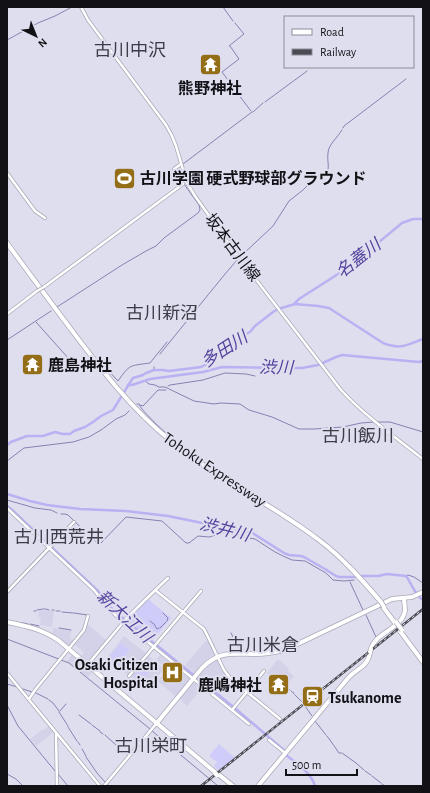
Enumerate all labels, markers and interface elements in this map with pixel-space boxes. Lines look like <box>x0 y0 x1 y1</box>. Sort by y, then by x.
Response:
north arrow <box>16 16 56 56</box>
legend <box>284 16 414 68</box>
text: Road <box>320 26 344 38</box>
text: N <box>36 36 49 50</box>
district label: 古川中沢 <box>94 41 166 60</box>
text: Railway <box>320 46 356 59</box>
temple icon: 熊野神社 <box>197 52 223 78</box>
place label: 熊野神社 <box>178 79 242 97</box>
sports icon: 古川学園 硬式野球部グラウンド <box>111 165 137 191</box>
place label: 古川学園 硬式野球部グラウンド <box>140 169 366 187</box>
street label: 坂本古川線 <box>202 210 263 284</box>
water label: 名蓋川 <box>332 234 385 281</box>
district label: 古川新沼 <box>126 304 198 323</box>
water label: 多田川 <box>198 326 252 370</box>
temple icon: 鹿島神社 <box>19 352 45 378</box>
place label: 鹿島神社 <box>48 356 112 374</box>
water label: 渋川 <box>259 358 295 376</box>
district label: 古川飯川 <box>322 427 394 446</box>
street label: Tohoku Expressway <box>159 430 269 511</box>
water label: 渋井川 <box>198 514 254 544</box>
district label: 古川西荒井 <box>14 527 104 547</box>
water label: 新大江川 <box>94 586 157 647</box>
district label: 古川米倉 <box>227 636 299 655</box>
place label: Osaki Citizen Hospital <box>75 657 158 691</box>
hospital icon: Osaki Citizen Hospital <box>160 660 186 686</box>
temple icon: 鹿嶋神社 <box>265 672 291 698</box>
place label: 鹿嶋神社 <box>198 676 262 694</box>
station icon: Tsukanome <box>299 684 325 710</box>
place label: Tsukanome <box>328 690 402 706</box>
district label: 古川栄町 <box>115 737 187 756</box>
scale bar <box>286 751 357 777</box>
text: 500 m <box>292 759 321 771</box>

